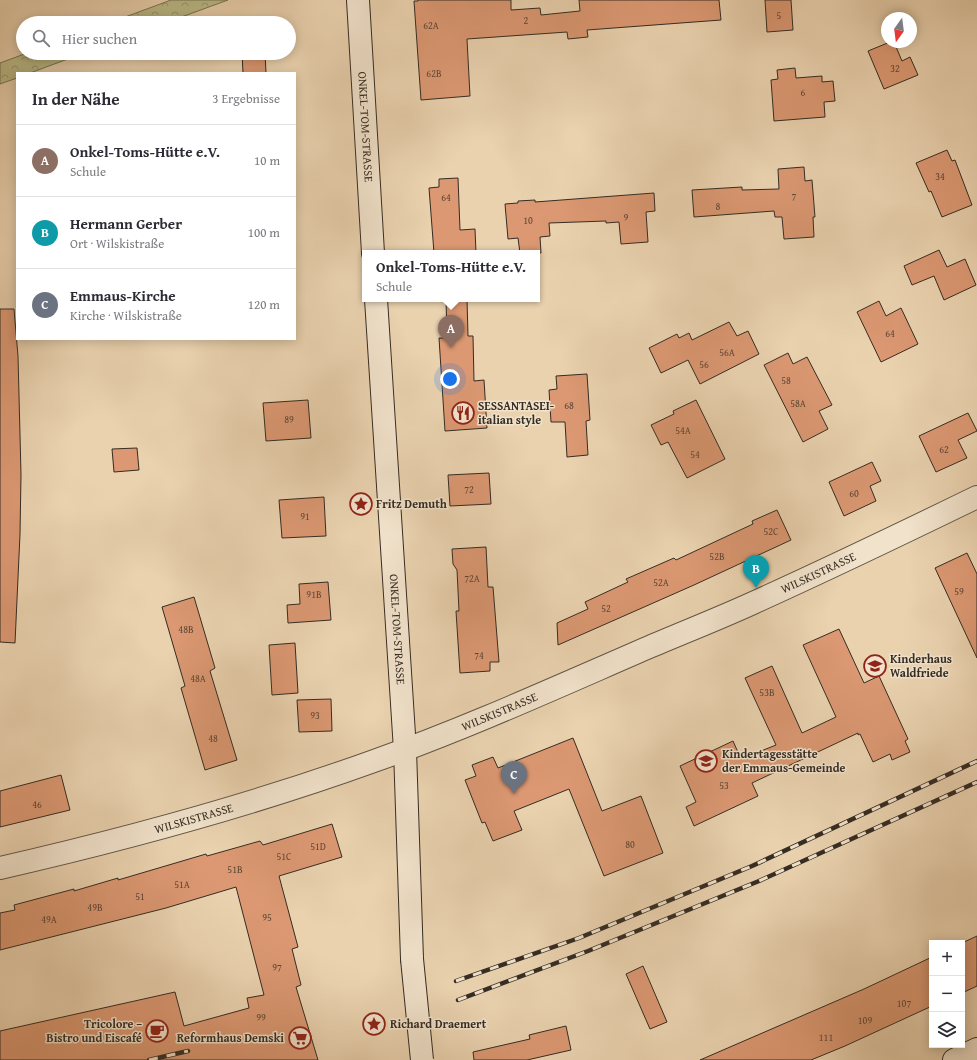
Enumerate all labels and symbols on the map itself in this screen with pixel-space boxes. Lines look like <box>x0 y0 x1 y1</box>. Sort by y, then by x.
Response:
house number: 5 <box>777 8 782 23</box>
north arrow <box>881 12 917 48</box>
house number: 2 <box>524 13 529 28</box>
house number: 62A <box>423 18 439 33</box>
house number: 32 <box>890 61 900 76</box>
house number: 62B <box>426 66 442 81</box>
street label: ONKEL-TOM-STRASSE <box>354 71 378 183</box>
house number: 6 <box>801 85 806 100</box>
house number: 34 <box>935 169 945 184</box>
house number: 7 <box>792 189 797 204</box>
house number: 64 <box>441 190 451 205</box>
house number: 8 <box>716 199 721 214</box>
house number: 9 <box>624 210 629 225</box>
house number: 10 <box>523 213 533 228</box>
pin: A <box>438 315 464 348</box>
house number: 64 <box>885 326 895 341</box>
house number: 56A <box>719 345 735 360</box>
house number: 56 <box>699 357 709 372</box>
your location <box>440 369 460 389</box>
house number: 58 <box>781 373 791 388</box>
house number: 58A <box>790 396 806 411</box>
place label: SESSANTASEI- italian style <box>478 397 555 428</box>
house number: 68 <box>564 398 574 413</box>
restaurant icon: SESSANTASEI- italian style <box>450 400 476 426</box>
house number: 89 <box>284 412 294 427</box>
house number: 54A <box>675 423 691 438</box>
house number: 62 <box>939 442 949 457</box>
house number: 54 <box>690 447 700 462</box>
house number: 72 <box>464 482 474 497</box>
house number: 60 <box>849 486 859 501</box>
place icon: Fritz Demuth <box>348 491 374 517</box>
place label: Fritz Demuth <box>376 495 447 512</box>
house number: 91 <box>300 509 310 524</box>
house number: 52C <box>763 524 779 539</box>
street label: WILSKISTRASSE <box>778 547 859 597</box>
house number: 52B <box>709 549 725 564</box>
pin: B <box>743 555 769 588</box>
house number: 72A <box>464 571 480 586</box>
street label: ONKEL-TOM-STRASSE <box>386 573 410 685</box>
house number: 52A <box>653 575 669 590</box>
house number: 59 <box>954 584 964 599</box>
house number: 91B <box>306 587 322 602</box>
house number: 52 <box>601 601 611 616</box>
house number: 48B <box>178 622 194 637</box>
house number: 74 <box>474 648 484 663</box>
place label: Kinderhaus Waldfriede <box>890 650 952 681</box>
school or university icon: Kinderhaus Waldfriede <box>862 653 888 679</box>
house number: 48A <box>190 671 206 686</box>
house number: 53B <box>759 685 775 700</box>
street label: WILSKISTRASSE <box>459 688 540 735</box>
house number: 93 <box>310 708 320 723</box>
house number: 48 <box>208 731 218 746</box>
place label: Kindertagesstätte der Emmaus-Gemeinde <box>722 745 846 776</box>
school or university icon: Kindertagesstätte der Emmaus-Gemeinde <box>693 748 719 774</box>
pin: C <box>501 761 527 794</box>
house number: 53 <box>719 778 729 793</box>
house number: 46 <box>32 797 42 812</box>
street label: WILSKISTRASSE <box>152 799 235 837</box>
house number: 80 <box>625 837 635 852</box>
house number: 51D <box>310 839 326 854</box>
house number: 51C <box>276 849 292 864</box>
house number: 51B <box>227 862 243 877</box>
house number: 51A <box>174 877 190 892</box>
house number: 51 <box>135 889 145 904</box>
house number: 49B <box>87 900 103 915</box>
house number: 95 <box>262 910 272 925</box>
house number: 49A <box>41 912 57 927</box>
house number: 97 <box>272 960 282 975</box>
house number: 107 <box>897 996 911 1011</box>
house number: 99 <box>256 1010 266 1025</box>
place icon: Richard Draemert <box>361 1011 387 1037</box>
house number: 109 <box>858 1013 872 1028</box>
place label: Tricolore – Bistro und Eiscafé <box>46 1015 142 1046</box>
place label: Richard Draemert <box>390 1015 487 1032</box>
cafe icon: Tricolore – Bistro und Eiscafé <box>144 1018 170 1044</box>
supermarket icon: Reformhaus Demski <box>287 1025 313 1051</box>
place label: Reformhaus Demski <box>177 1029 284 1046</box>
house number: 111 <box>819 1030 833 1045</box>

